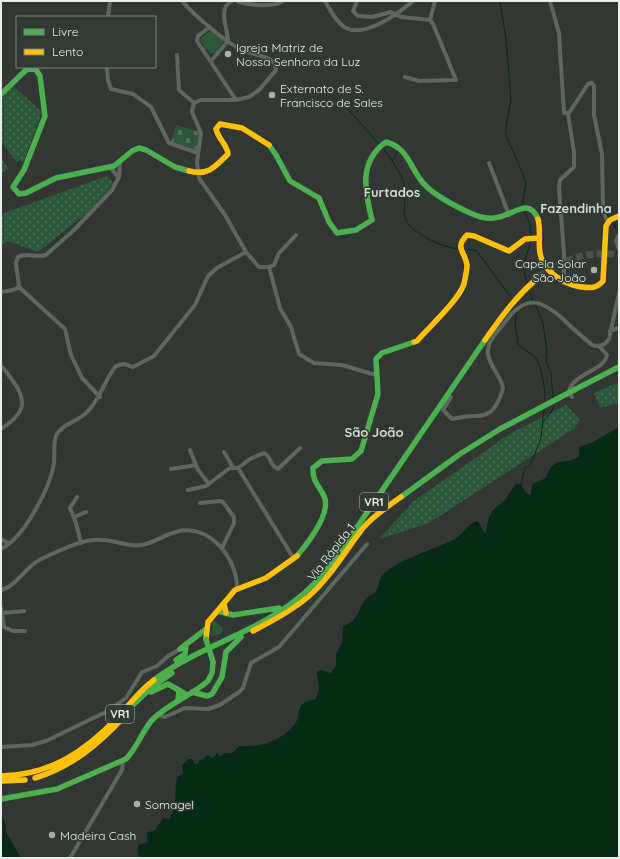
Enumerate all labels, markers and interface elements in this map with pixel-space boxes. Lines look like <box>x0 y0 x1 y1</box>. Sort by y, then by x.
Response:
legend <box>16 16 156 68</box>
text: Livre <box>52 24 79 39</box>
place label: Igreja Matriz de Nossa Senhora da Luz <box>236 40 360 69</box>
text: Lento <box>52 44 83 59</box>
marker: Igreja Matriz de Nossa Senhora da Luz <box>223 49 233 59</box>
place label: Externato de S. Francisco de Sales <box>280 81 383 110</box>
marker: Externato de S. Francisco de Sales <box>267 90 277 100</box>
district label: Furtados <box>364 184 420 200</box>
district label: Fazendinha <box>540 200 612 216</box>
place label: Capela Solar São João <box>515 256 586 285</box>
marker: Capela Solar São João <box>589 265 599 275</box>
district label: São João <box>344 424 404 440</box>
road number: VR1 <box>360 493 388 511</box>
street label: Via Rápida 1 <box>304 520 358 584</box>
road number: VR1 <box>106 705 134 723</box>
place label: Somagel <box>145 797 194 812</box>
marker: Somagel <box>132 799 142 809</box>
place label: Madeira Cash <box>60 828 136 843</box>
marker: Madeira Cash <box>47 830 57 840</box>

